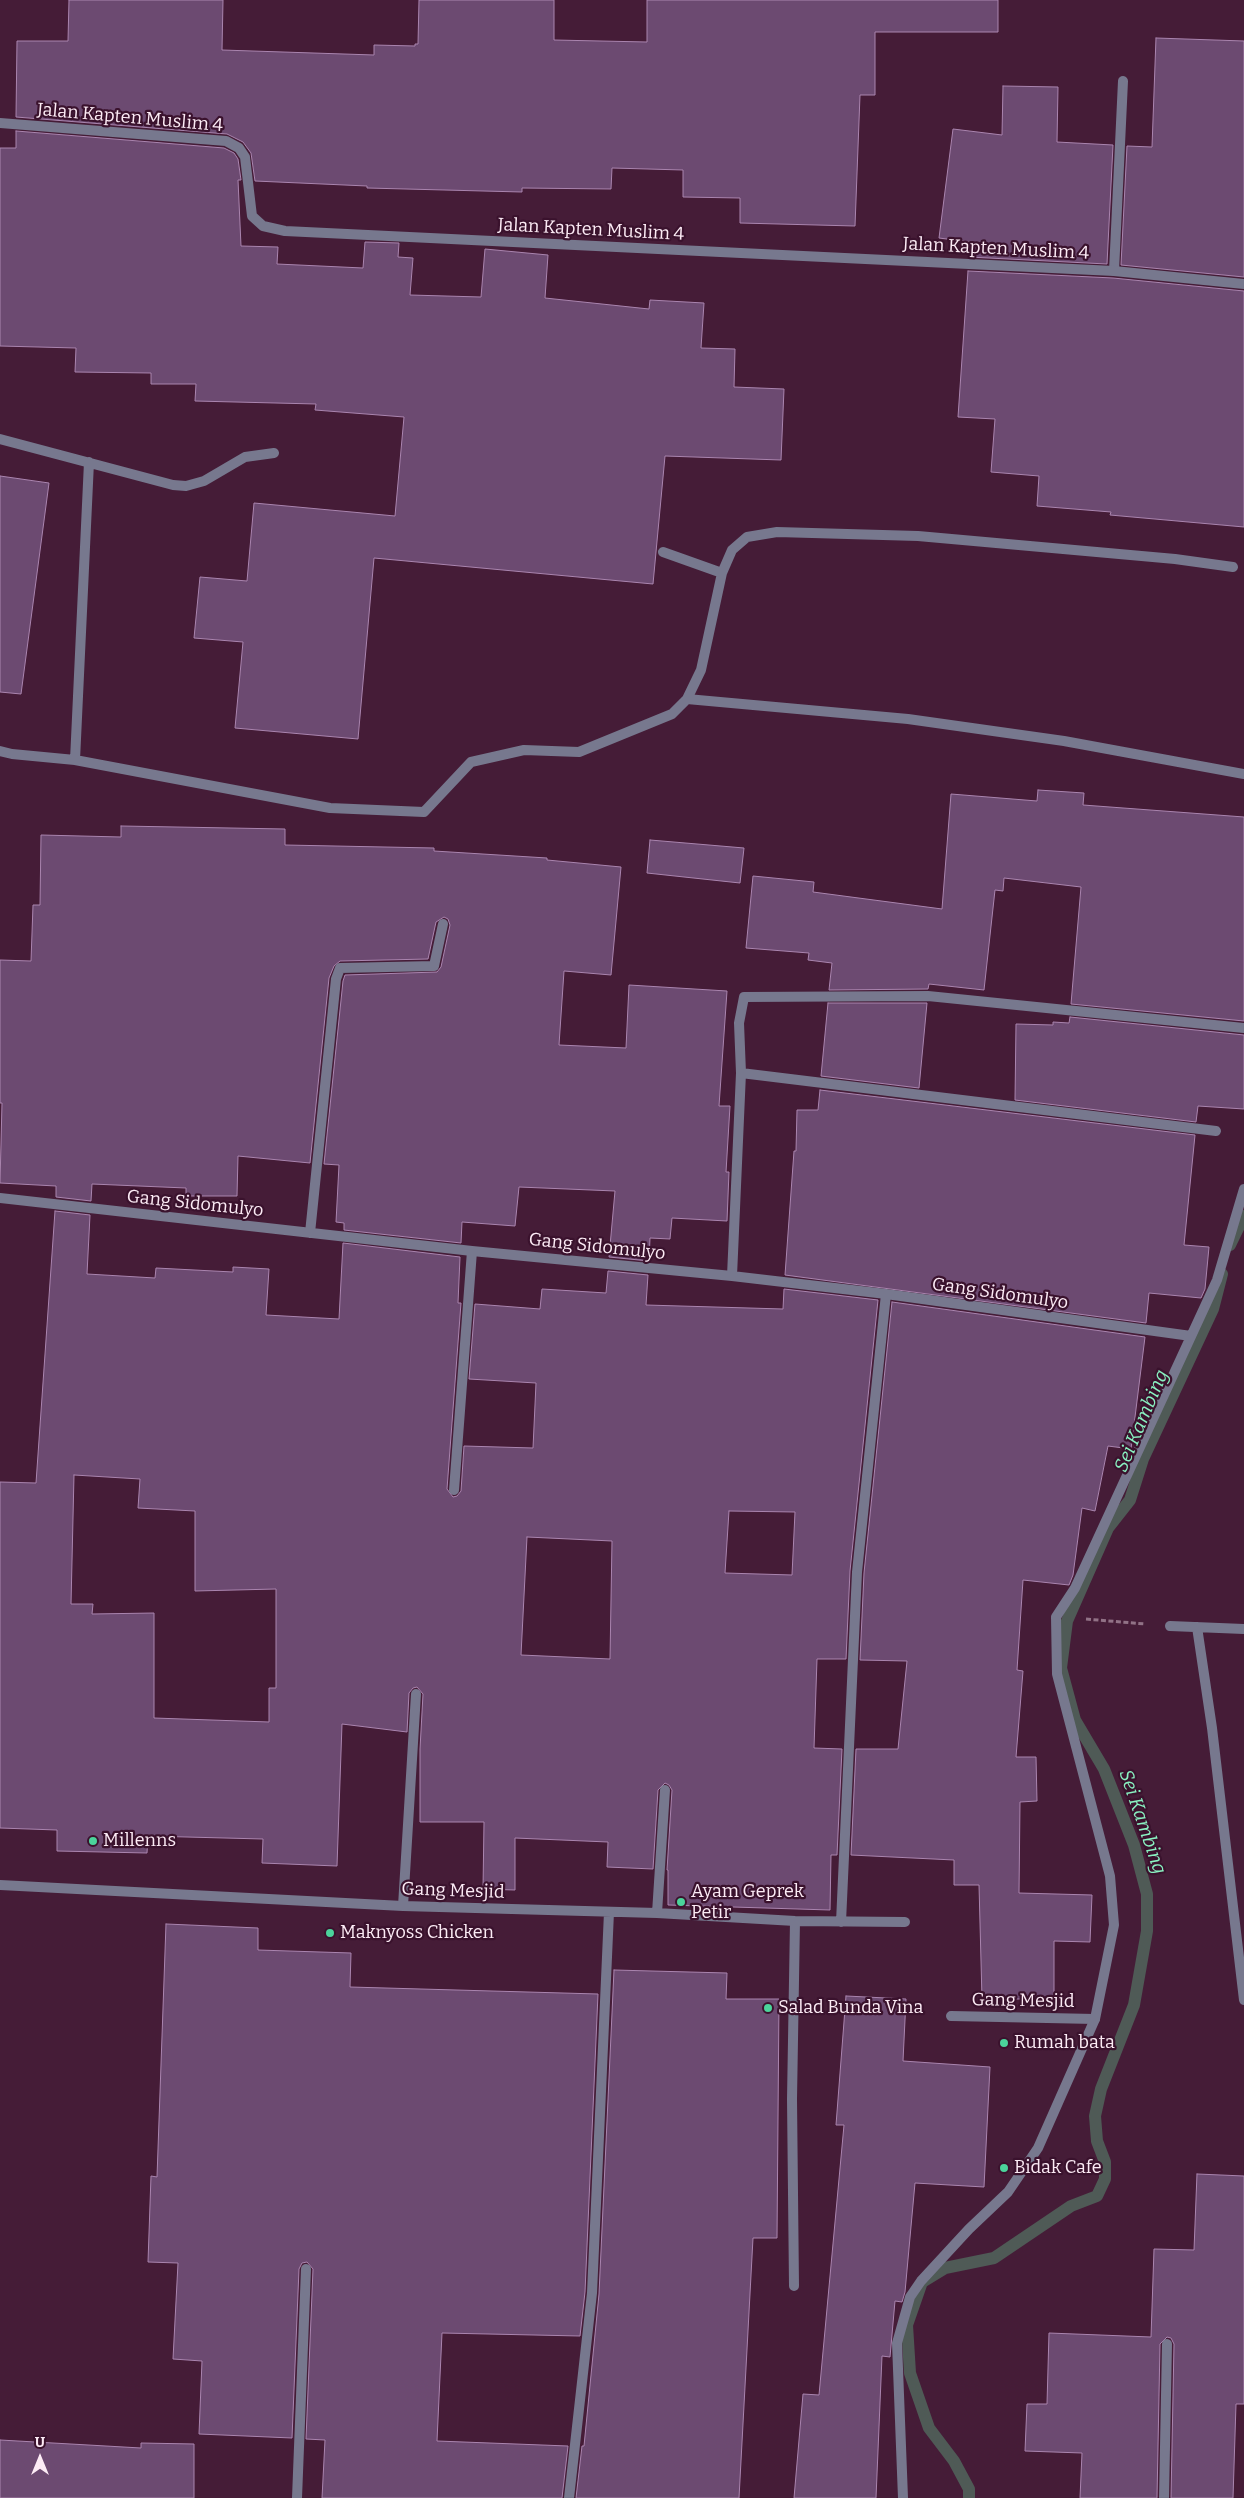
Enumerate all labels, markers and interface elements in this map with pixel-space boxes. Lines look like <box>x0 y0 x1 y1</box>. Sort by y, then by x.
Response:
street label: Jalan Kapten Muslim 4 <box>36 99 224 137</box>
street label: Jalan Kapten Muslim 4 <box>497 214 685 246</box>
street label: Jalan Kapten Muslim 4 <box>902 233 1090 265</box>
street label: Gang Sidomulyo <box>126 1186 264 1222</box>
street label: Gang Sidomulyo <box>528 1229 666 1265</box>
street label: Gang Sidomulyo <box>931 1274 1069 1314</box>
water label: Sei Kambing <box>1110 1366 1174 1476</box>
water label: Sei Kambing <box>1113 1767 1171 1877</box>
place label: Millenns <box>103 1830 176 1852</box>
marker: Millenns <box>87 1835 99 1847</box>
street label: Gang Mesjid <box>401 1878 505 1904</box>
place label: Ayam Geprek Petir <box>691 1881 804 1924</box>
marker: Ayam Geprek Petir <box>675 1896 687 1908</box>
place label: Maknyoss Chicken <box>340 1922 494 1944</box>
marker: Maknyoss Chicken <box>324 1927 336 1939</box>
street label: Gang Mesjid <box>971 1989 1075 2013</box>
place label: Salad Bunda Vina <box>778 1997 923 2019</box>
marker: Salad Bunda Vina <box>762 2002 774 2014</box>
place label: Rumah bata <box>1014 2032 1115 2054</box>
marker: Rumah bata <box>998 2037 1010 2049</box>
place label: Bidak Cafe <box>1014 2157 1102 2179</box>
marker: Bidak Cafe <box>998 2162 1010 2174</box>
north arrow <box>15 2433 65 2483</box>
text: U <box>35 2434 45 2451</box>

